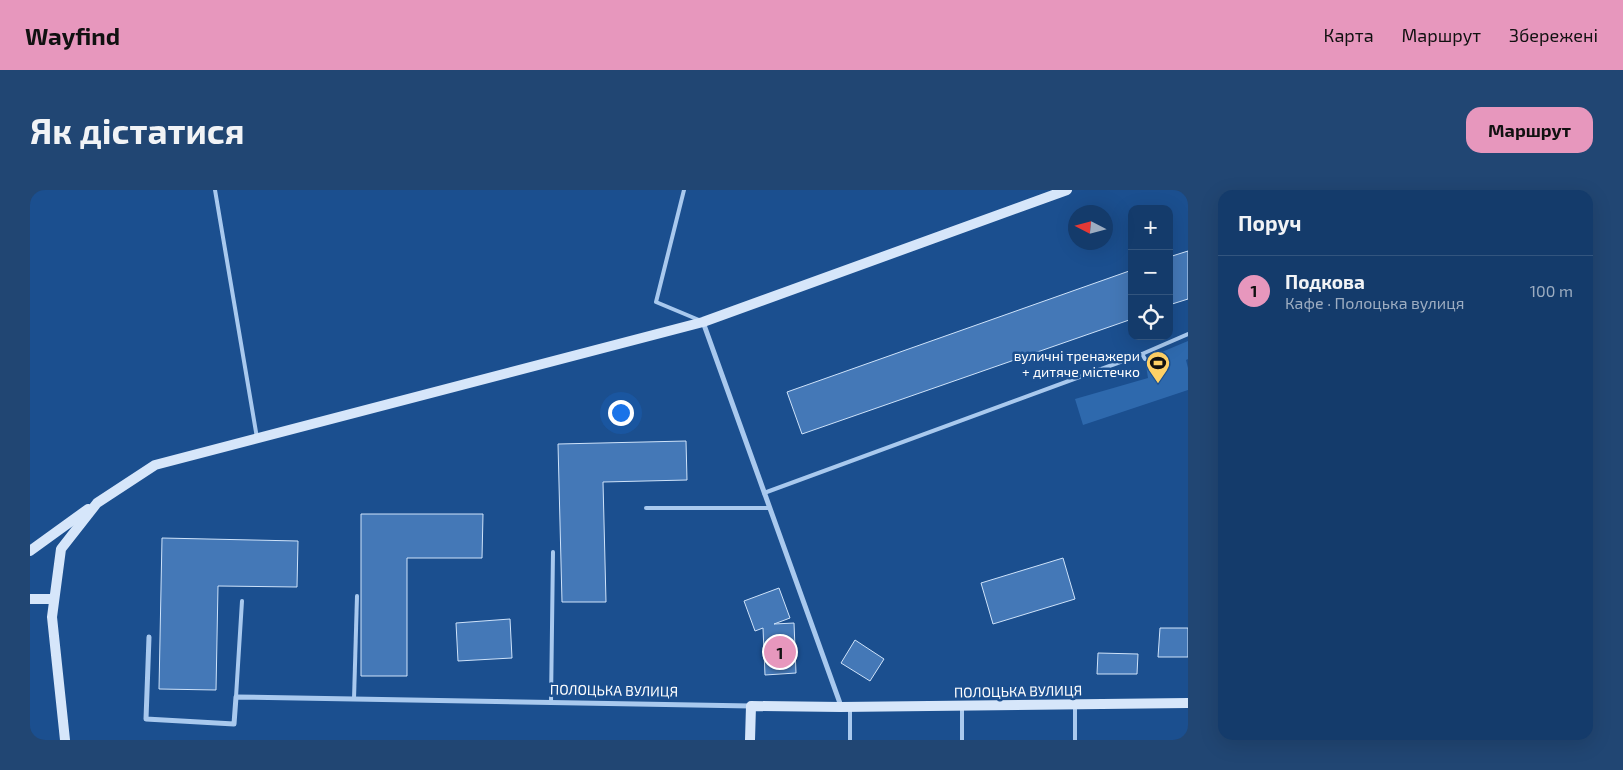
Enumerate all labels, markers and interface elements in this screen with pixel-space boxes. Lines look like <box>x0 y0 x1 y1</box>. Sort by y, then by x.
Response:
text: Wayfind <box>25 21 120 50</box>
text: Карта <box>1324 24 1374 46</box>
text: Маршрут <box>1402 24 1481 46</box>
text: Збережені <box>1509 24 1598 46</box>
button: Маршрут <box>1466 107 1593 153</box>
text: Як дістатися <box>30 109 244 151</box>
north arrow <box>1068 205 1113 250</box>
map controls <box>1128 205 1173 340</box>
button: + <box>1128 205 1173 250</box>
text: Поруч <box>1238 210 1301 235</box>
button: − <box>1128 250 1173 295</box>
text: Подкова <box>1285 270 1365 293</box>
text: 1 <box>1251 281 1257 300</box>
text: 100 m <box>1530 281 1573 300</box>
text: Кафе · Полоцька вулиця <box>1285 293 1464 312</box>
button: locate <box>1128 295 1173 340</box>
place label: вуличні тренажери + дитяче містечко <box>1014 347 1140 380</box>
sports icon: вуличні тренажери + дитяче містечко <box>1145 350 1171 384</box>
your location <box>608 400 634 426</box>
pin: 1 <box>764 633 796 671</box>
street label: ПОЛОЦЬКА ВУЛИЦЯ <box>550 680 678 700</box>
street label: ПОЛОЦЬКА ВУЛИЦЯ <box>954 681 1082 701</box>

